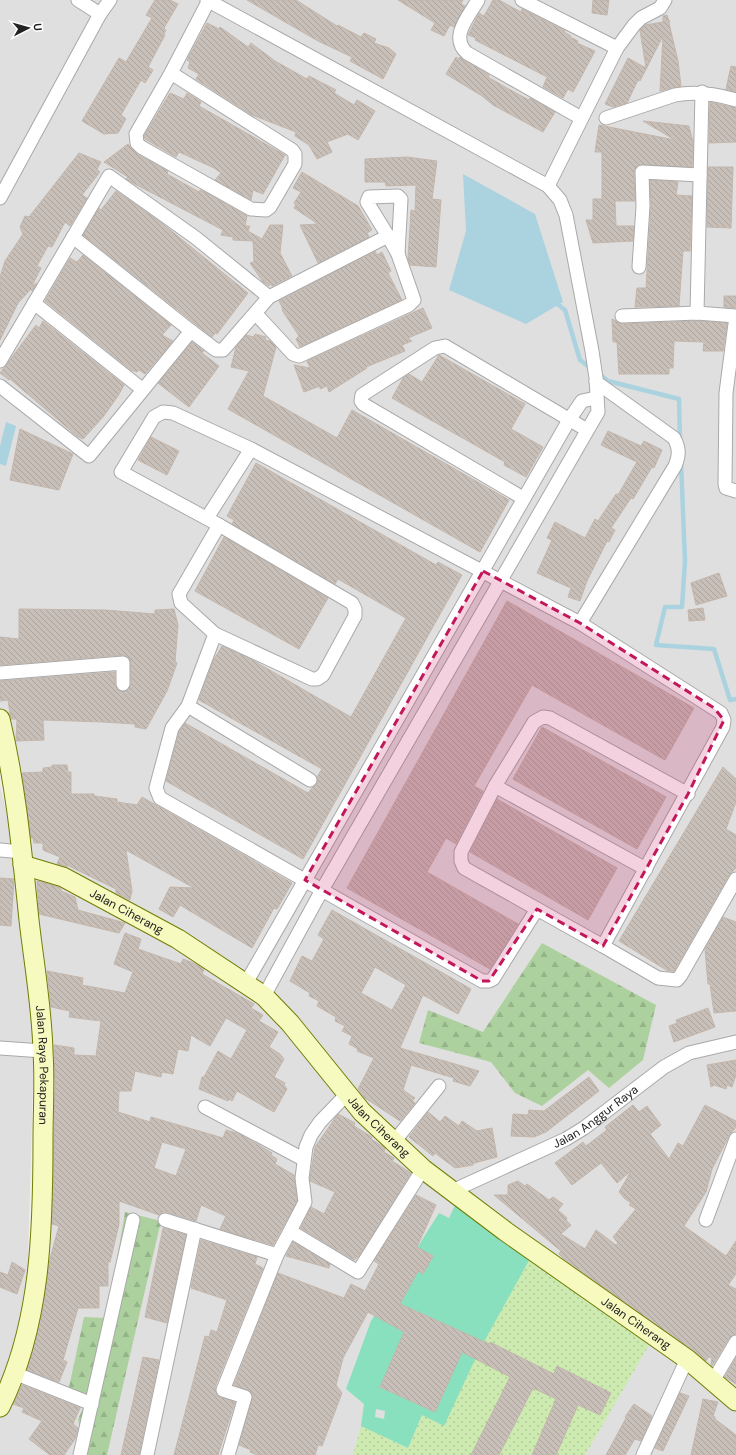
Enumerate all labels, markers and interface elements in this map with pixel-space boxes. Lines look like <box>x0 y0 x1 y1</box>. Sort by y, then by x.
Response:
north arrow <box>8 8 48 48</box>
text: U <box>31 22 45 31</box>
street label: Jalan Ciherang <box>87 885 167 938</box>
street label: Jalan Raya Pekapuran <box>32 1005 52 1125</box>
street label: Jalan Anggur Raya <box>550 1082 641 1152</box>
street label: Jalan Ciherang <box>344 1093 414 1161</box>
street label: Jalan Ciherang <box>598 1293 674 1353</box>

